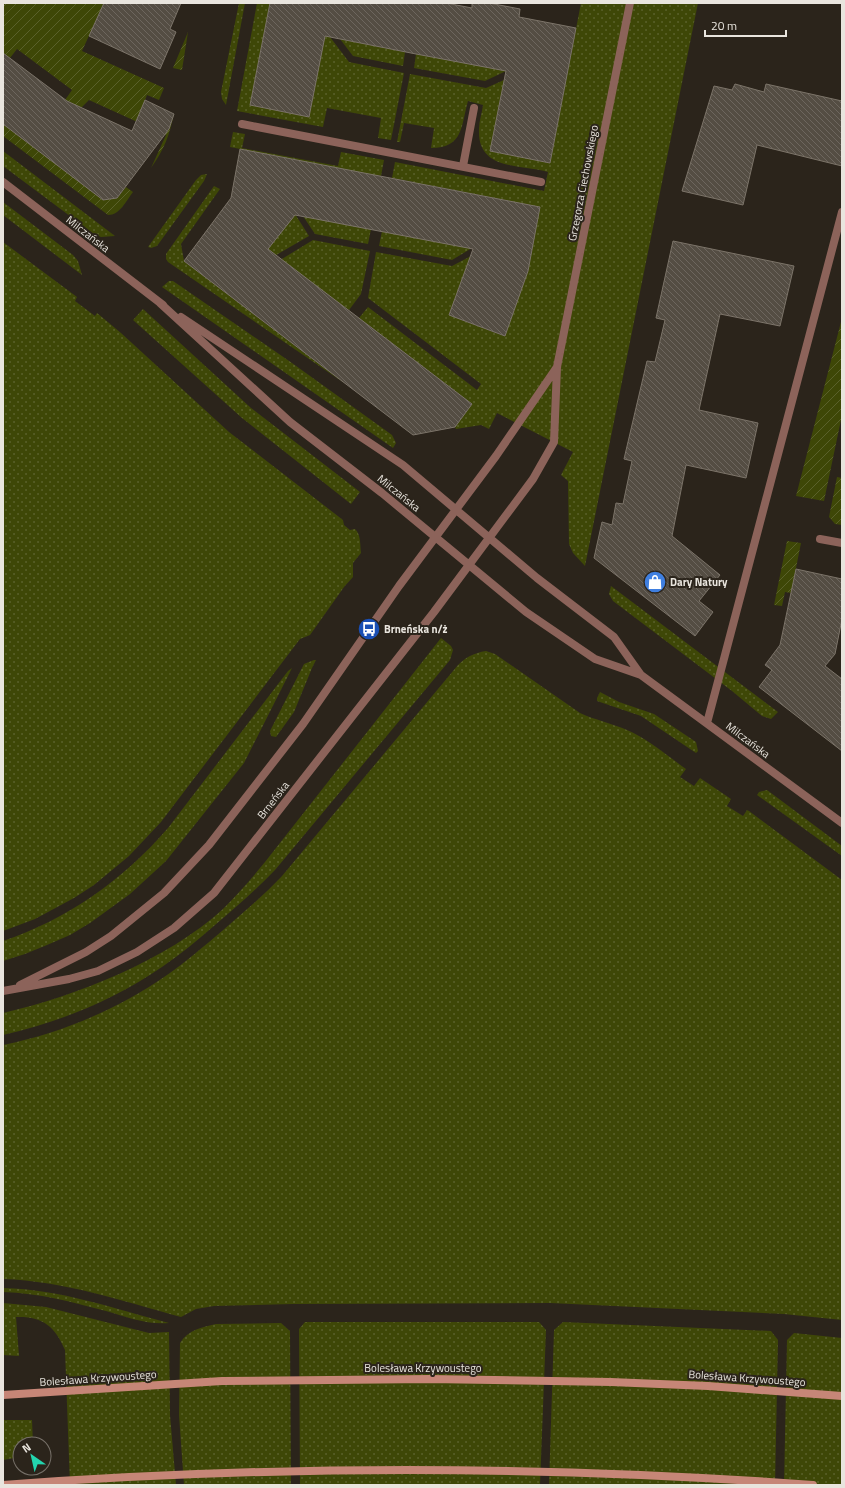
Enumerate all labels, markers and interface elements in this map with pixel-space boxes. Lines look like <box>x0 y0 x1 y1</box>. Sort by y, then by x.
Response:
scale bar <box>705 12 786 38</box>
text: 20 m <box>711 16 737 35</box>
street label: Grzegorza Ciechowskiego <box>564 123 602 242</box>
street label: Milczańska <box>63 212 114 256</box>
street label: Milczańska <box>374 471 424 516</box>
shop icon: Dary Natury <box>642 569 668 595</box>
place label: Dary Natury <box>670 574 728 590</box>
bus stop icon: Brneńska n/ż <box>356 616 382 642</box>
place label: Brneńska n/ż <box>384 621 447 637</box>
street label: Milczańska <box>723 718 774 762</box>
street label: Brneńska <box>253 777 293 822</box>
street label: Bolesława Krzywoustego <box>364 1360 482 1376</box>
street label: Bolesława Krzywoustego <box>39 1366 157 1390</box>
street label: Bolesława Krzywoustego <box>688 1366 806 1390</box>
north arrow <box>12 1436 52 1476</box>
text: N <box>19 1439 34 1456</box>

